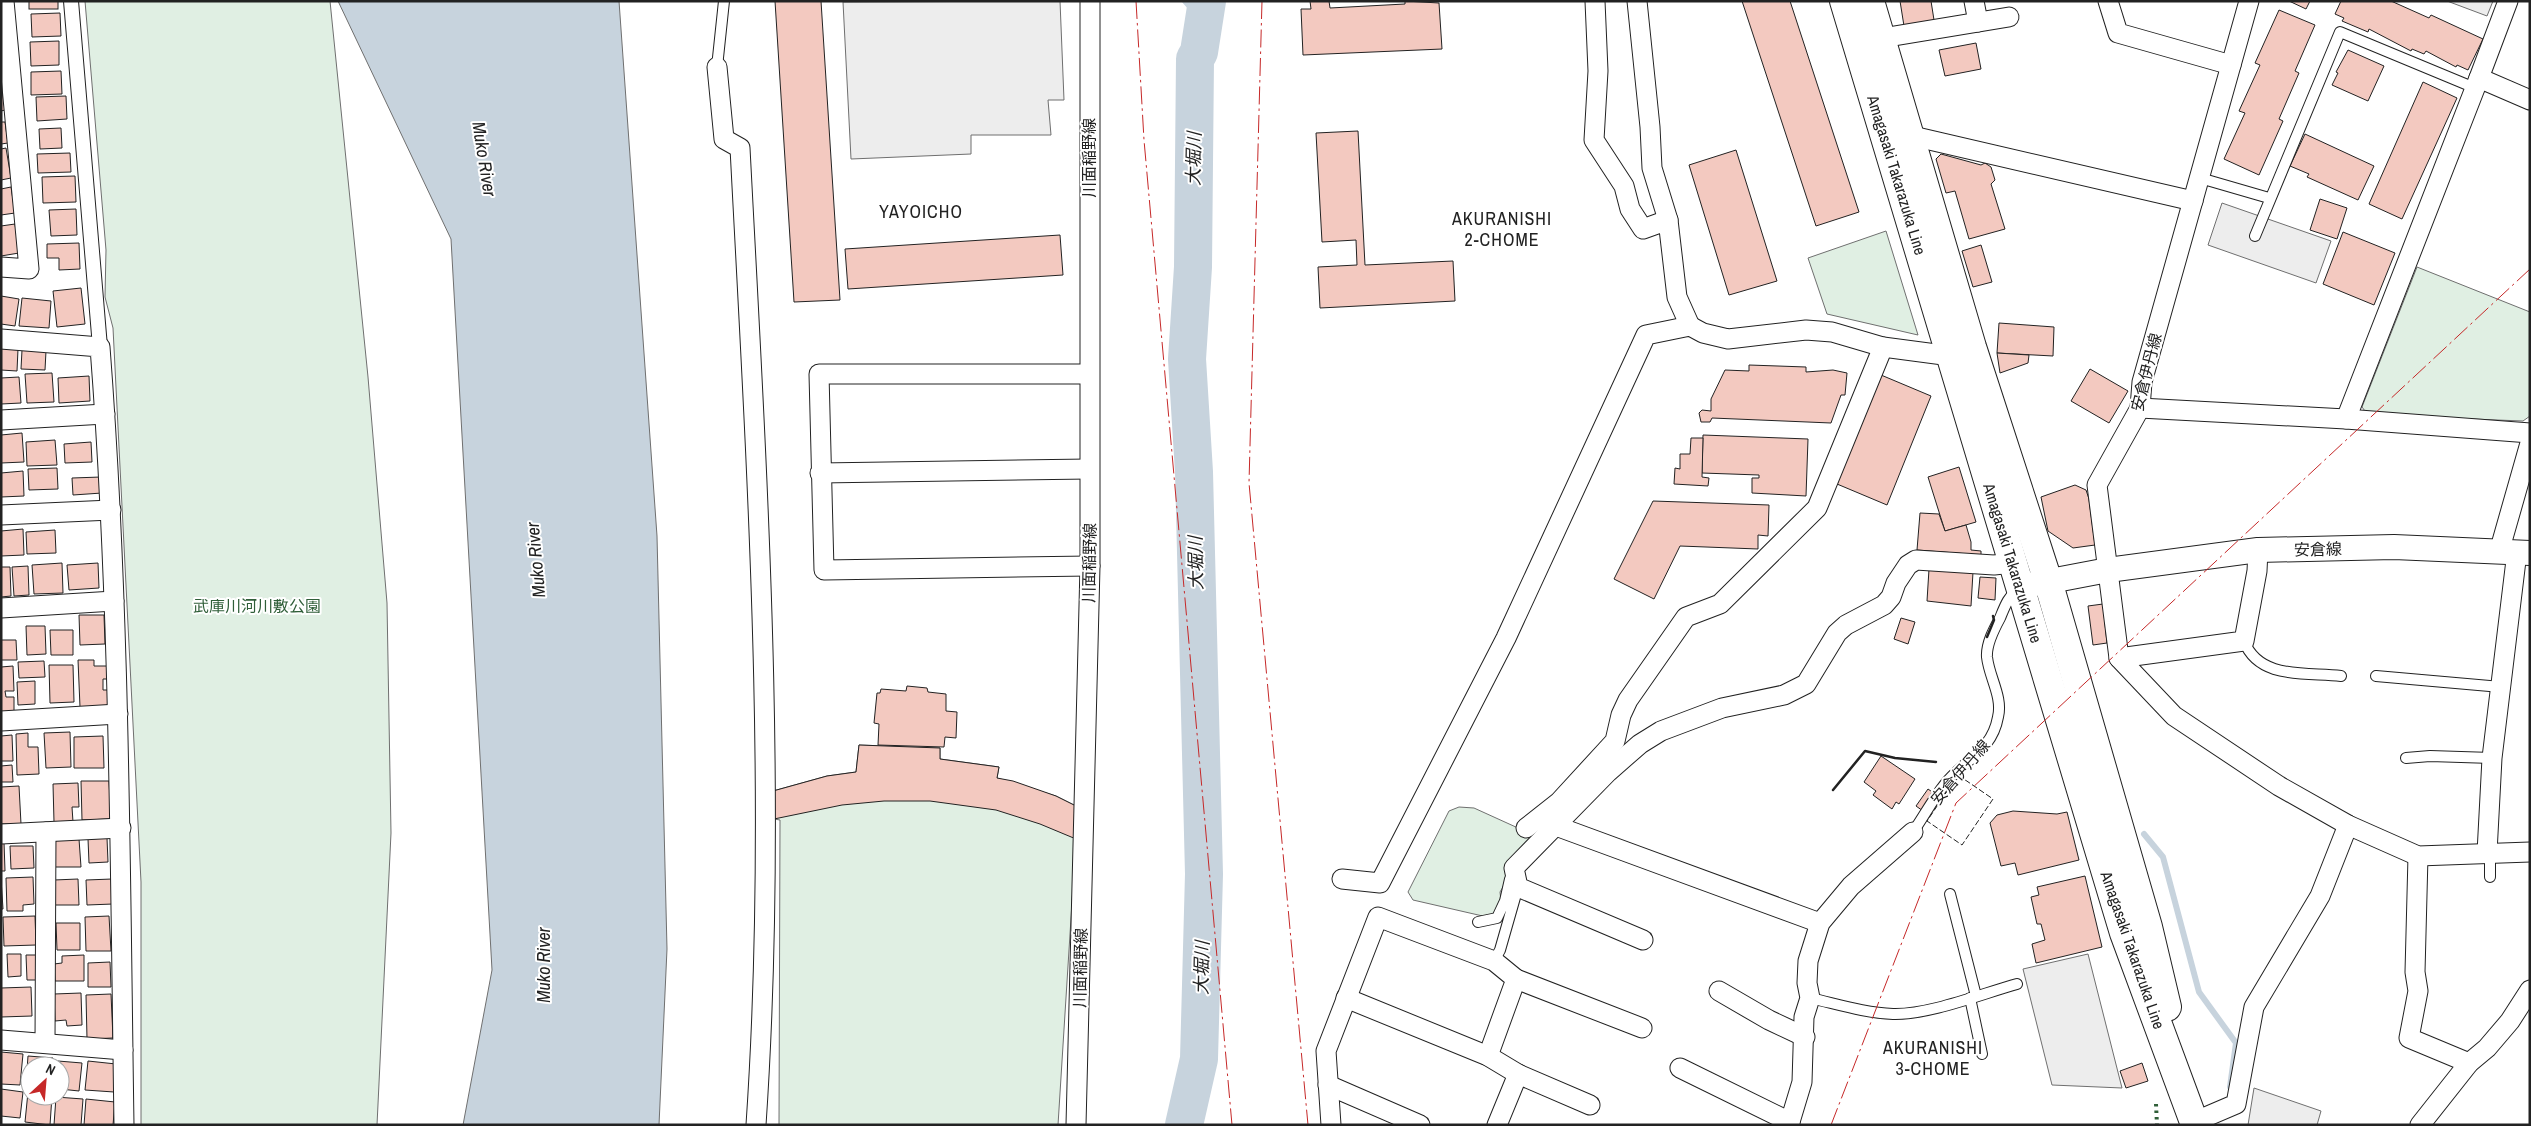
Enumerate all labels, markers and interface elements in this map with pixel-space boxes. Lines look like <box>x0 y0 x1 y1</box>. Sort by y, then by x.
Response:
street label: Amagasaki Takarazuka Line <box>1862 92 1932 257</box>
street label: 川面稲野線 <box>1078 118 1100 198</box>
water label: Muko River <box>466 120 503 199</box>
water label: 大堀川 <box>1181 130 1207 186</box>
district label: YAYOICHO <box>879 199 963 224</box>
district label: AKURANISHI 2-CHOME <box>1451 206 1552 252</box>
street label: 安倉伊丹線 <box>2126 331 2166 413</box>
street label: Amagasaki Takarazuka Line <box>1978 480 2048 645</box>
water label: Muko River <box>520 520 551 599</box>
street label: 川面稲野線 <box>1077 523 1101 603</box>
water label: 大堀川 <box>1182 534 1208 590</box>
street label: 安倉線 <box>2294 538 2342 560</box>
park label: 武庫川河川敷公園 <box>193 595 321 617</box>
street label: 安倉伊丹線 <box>1925 735 1995 809</box>
street label: Amagasaki Takarazuka Line <box>2095 867 2170 1032</box>
water label: Muko River <box>531 926 556 1003</box>
street label: 川面稲野線 <box>1068 928 1092 1008</box>
water label: 大堀川 <box>1189 939 1215 995</box>
district label: AKURANISHI 3-CHOME <box>1882 1035 1983 1081</box>
north arrow <box>20 1056 70 1106</box>
text: N <box>43 1059 58 1079</box>

